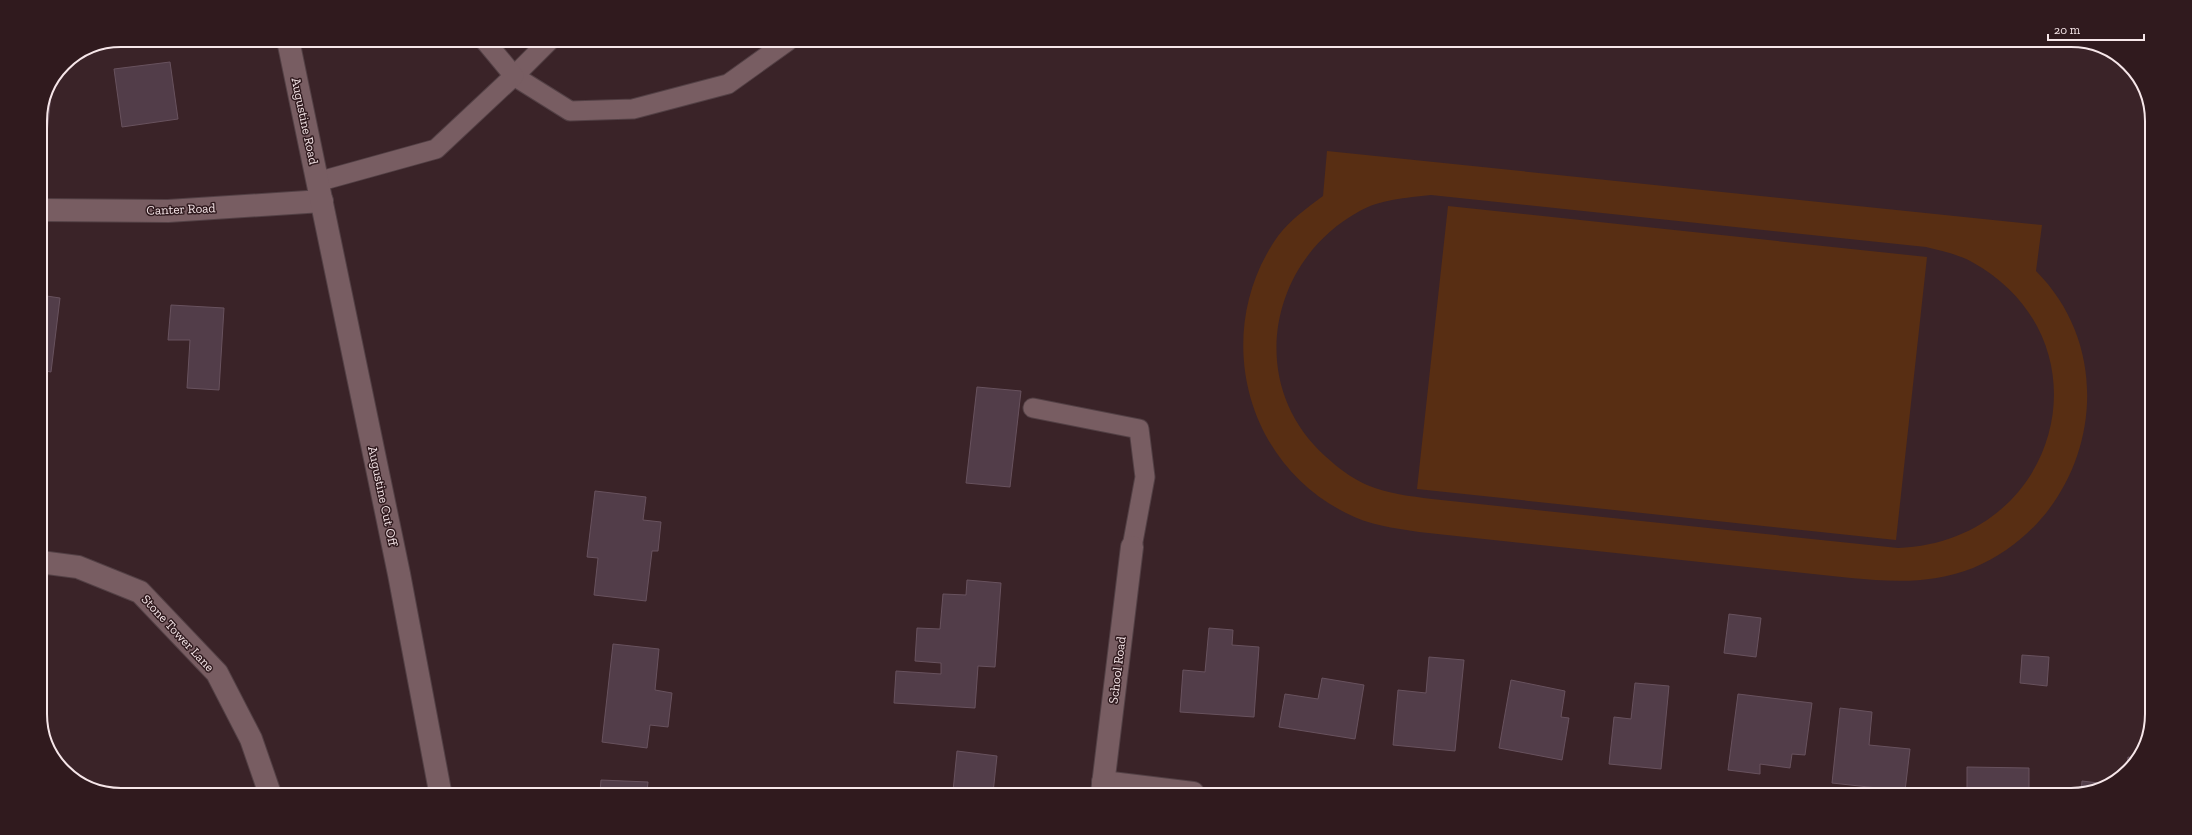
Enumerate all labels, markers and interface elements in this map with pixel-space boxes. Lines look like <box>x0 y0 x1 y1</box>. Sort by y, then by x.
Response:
scale bar <box>2048 16 2144 42</box>
text: 20 m <box>2054 23 2081 37</box>
street label: Augustine Road <box>288 76 322 166</box>
street label: Canter Road <box>146 200 216 218</box>
street label: Augustine Cut Off <box>365 445 401 548</box>
street label: Stone Tower Lane <box>139 591 217 675</box>
street label: School Road <box>1105 635 1129 705</box>

